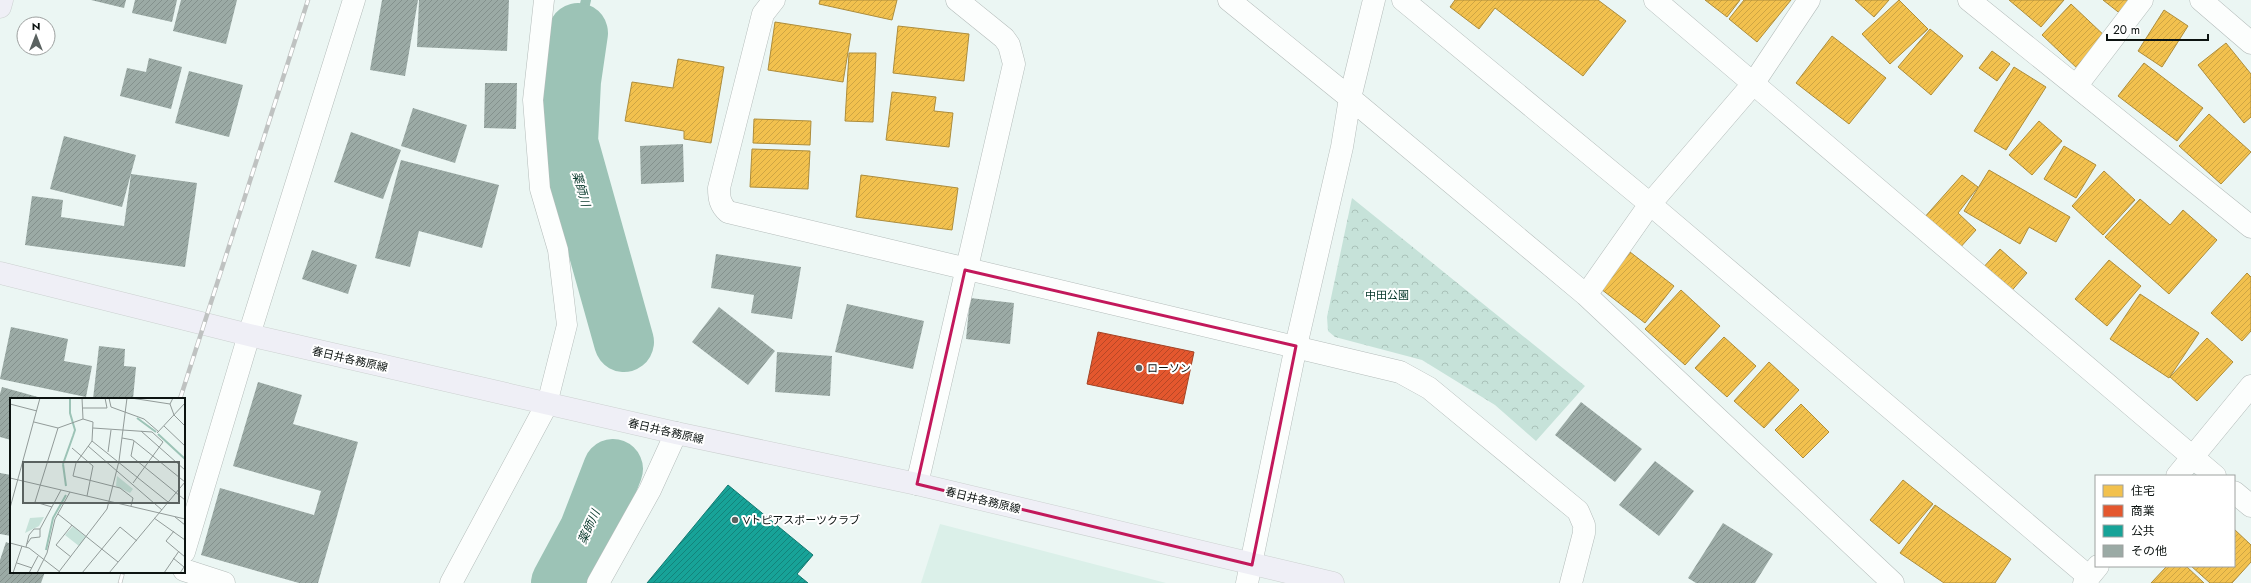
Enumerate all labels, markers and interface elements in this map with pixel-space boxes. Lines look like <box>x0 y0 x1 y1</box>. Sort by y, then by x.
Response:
north arrow <box>16 16 56 56</box>
scale bar <box>2107 16 2208 42</box>
text: N <box>32 18 40 34</box>
text: 20 m <box>2113 21 2140 39</box>
water label: 薬師川 <box>567 169 595 211</box>
park label: 中田公園 <box>1365 287 1409 303</box>
street label: 春日井各務原線 <box>311 343 389 375</box>
place label: ローソン <box>1147 360 1191 376</box>
marker: ローソン <box>1134 363 1144 373</box>
inset map <box>10 398 185 573</box>
street label: 春日井各務原線 <box>627 415 705 447</box>
legend <box>2095 475 2235 567</box>
text: 住宅 <box>2131 482 2155 500</box>
street label: 春日井各務原線 <box>944 483 1022 517</box>
text: 商業 <box>2131 502 2155 520</box>
water label: 薬師川 <box>573 505 605 547</box>
place label: Vトピアスポーツクラブ <box>743 512 860 528</box>
marker: Vトピアスポーツクラブ <box>730 515 740 525</box>
text: 公共 <box>2131 522 2155 540</box>
text: その他 <box>2131 542 2167 560</box>

